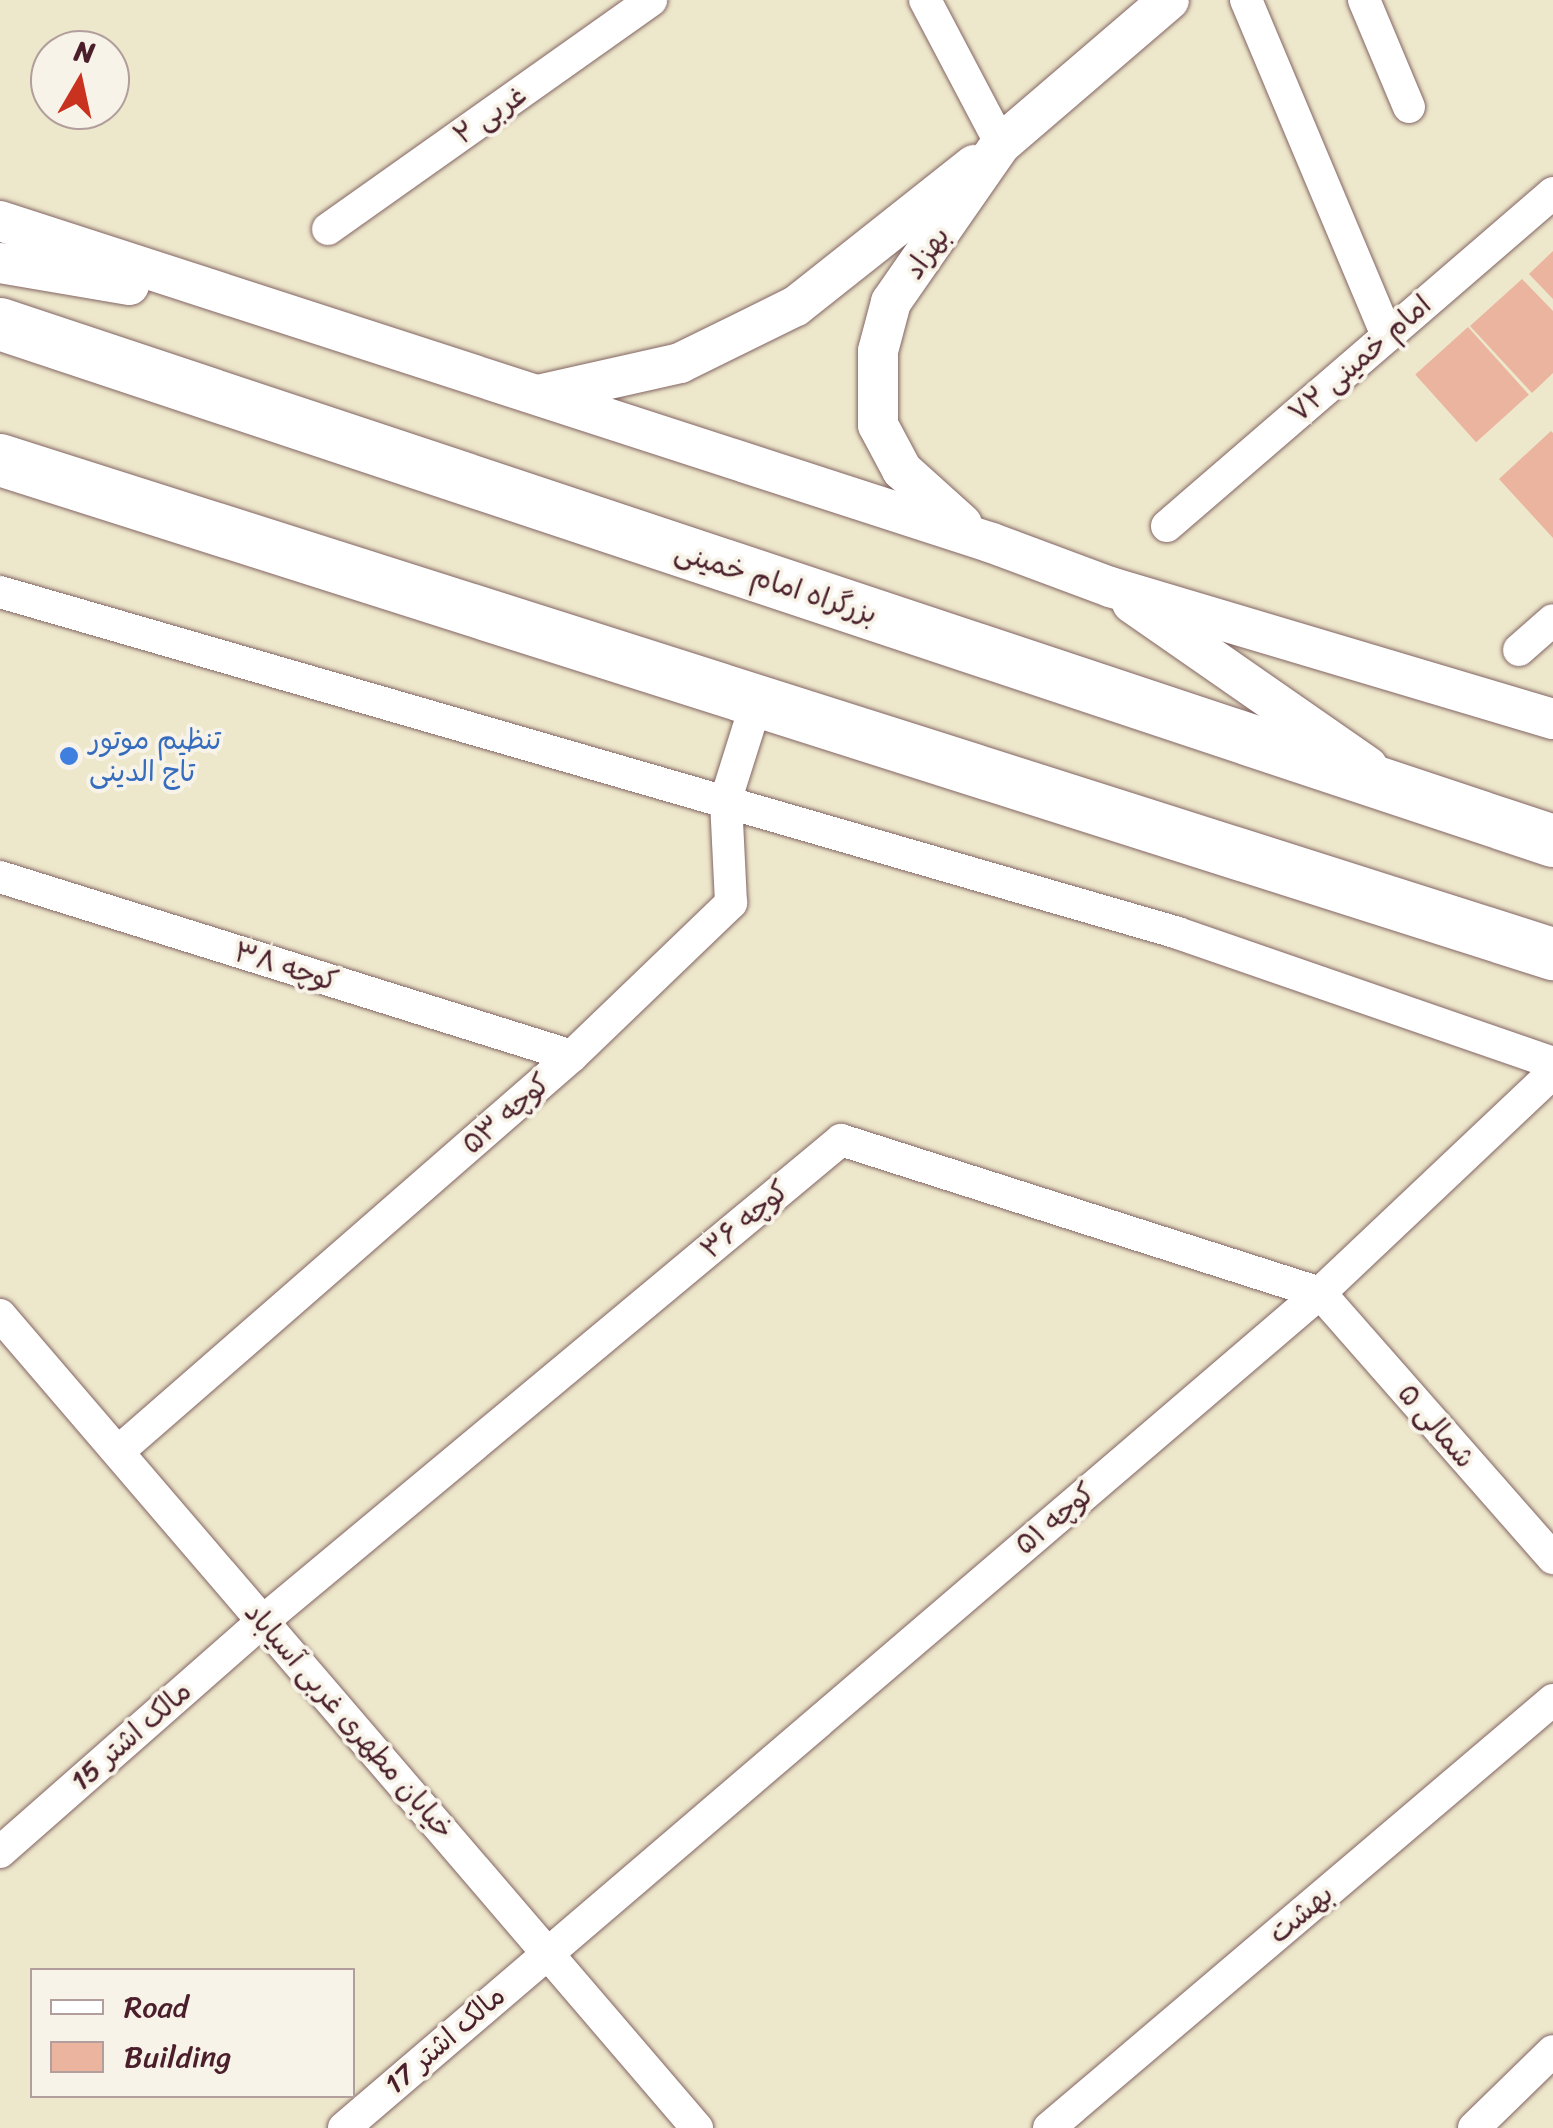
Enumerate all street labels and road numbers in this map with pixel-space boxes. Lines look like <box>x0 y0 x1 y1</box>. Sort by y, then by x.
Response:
street label: غربی ۲ <box>447 78 533 152</box>
street label: بهزاد <box>897 220 957 286</box>
street label: امام خمینی ۷۲ <box>1282 288 1438 430</box>
street label: بزرگراه امام خمینی <box>671 534 881 632</box>
street label: کوچه ۳۸ <box>230 935 342 999</box>
street label: کوچه ۵۳ <box>455 1067 557 1161</box>
street label: کوچه ۳۶ <box>694 1174 796 1266</box>
street label: ۵ شمالی <box>1390 1377 1482 1475</box>
street label: کوچه ۵۱ <box>1008 1476 1102 1562</box>
street label: خیابان مطهری غربی آسیاباد <box>237 1596 461 1846</box>
street label: مالک اشتر 15 <box>64 1674 198 1798</box>
street label: بهشت <box>1262 1877 1340 1951</box>
street label: مالک اشتر 17 <box>378 1979 512 2101</box>

